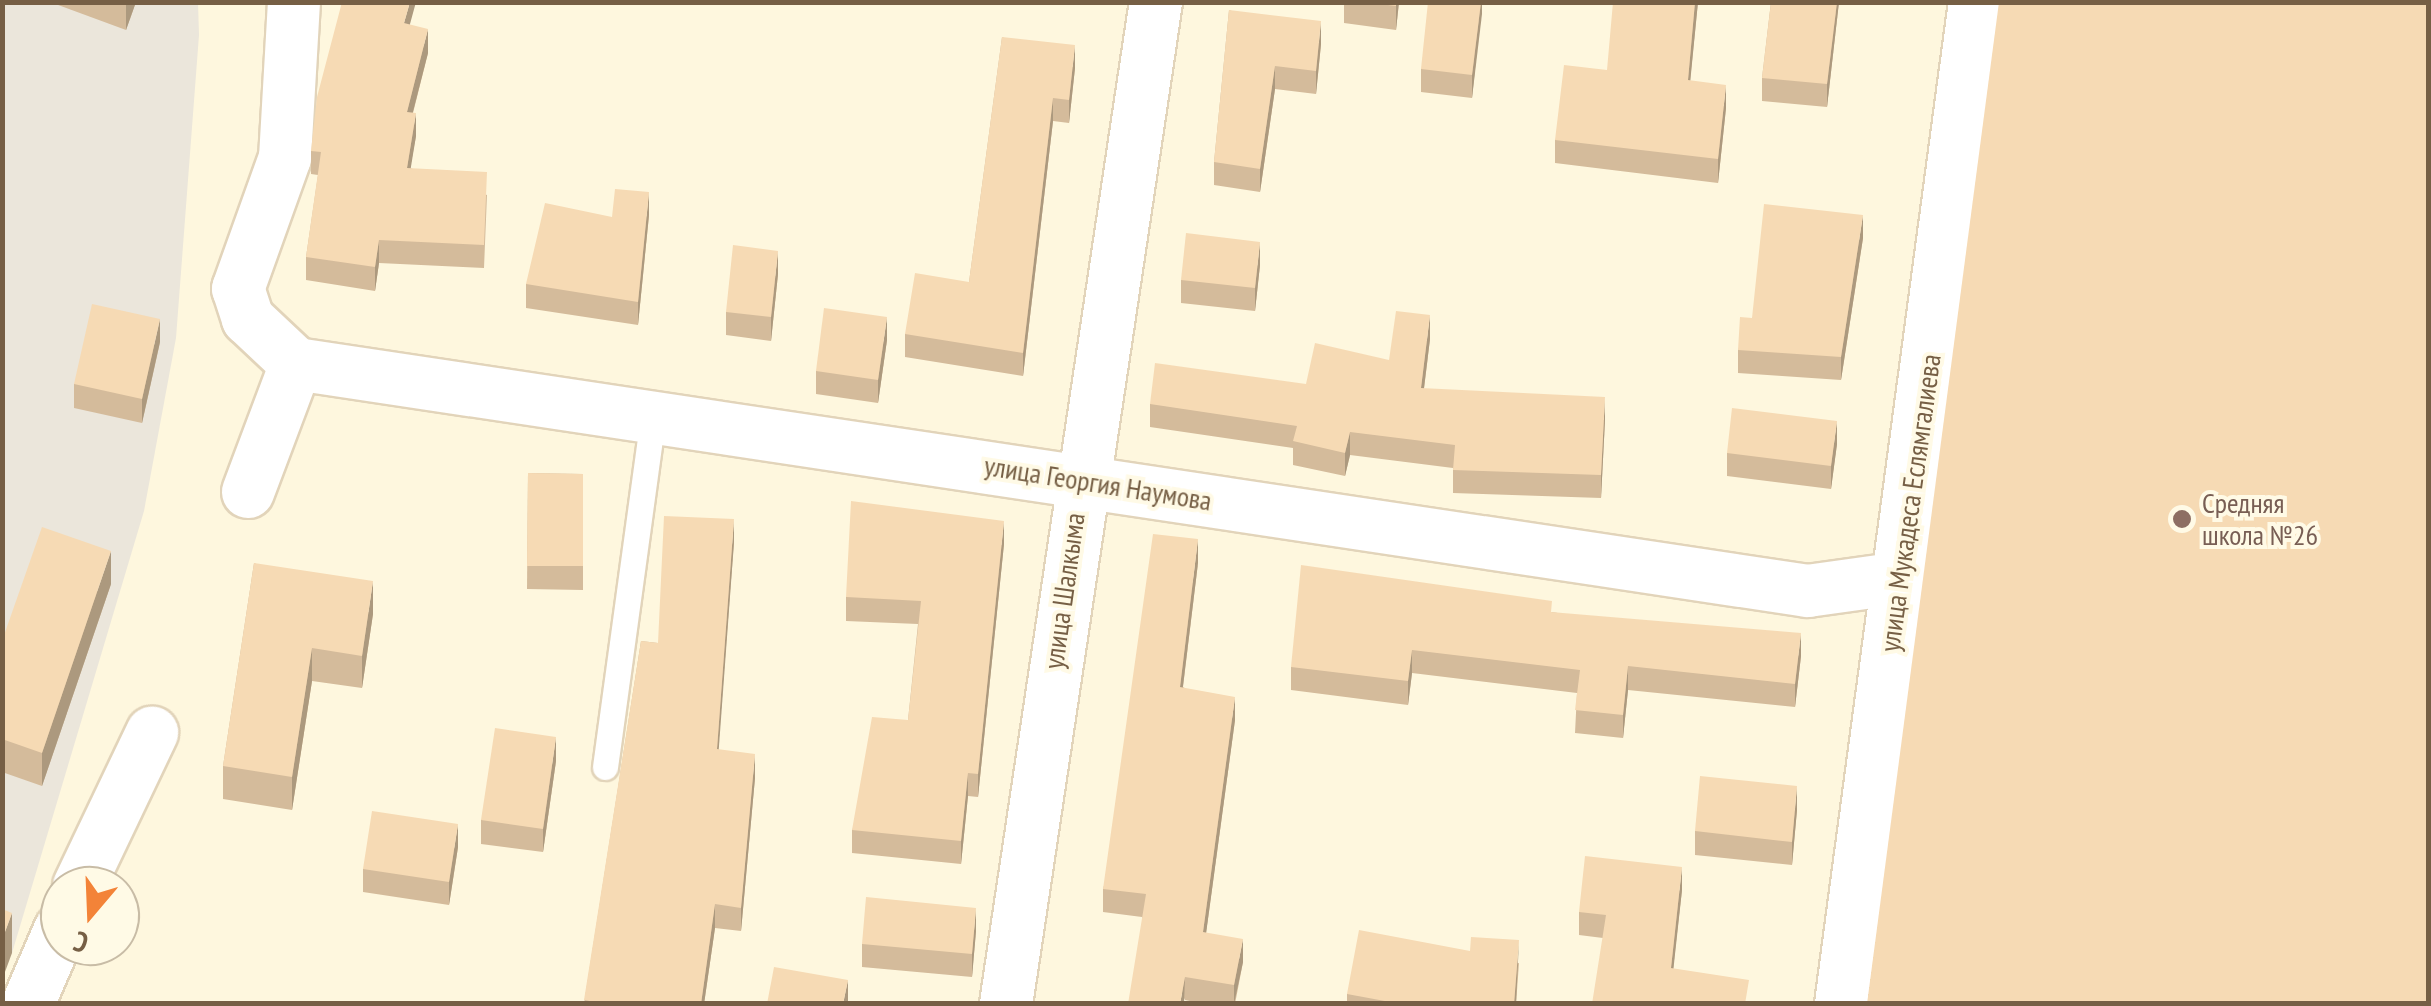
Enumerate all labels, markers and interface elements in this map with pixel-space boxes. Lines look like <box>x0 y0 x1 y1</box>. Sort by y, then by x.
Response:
street label: улица Мукадеса Еслямгалиева <box>1872 352 1948 654</box>
street label: улица Георгия Наумова <box>982 448 1214 518</box>
place label: Средняя школа №26 <box>2202 486 2318 552</box>
marker: Средняя школа №26 <box>2171 508 2193 530</box>
street label: улица Шалкыма <box>1036 511 1092 671</box>
north arrow <box>40 866 140 966</box>
text: С <box>69 923 93 963</box>

